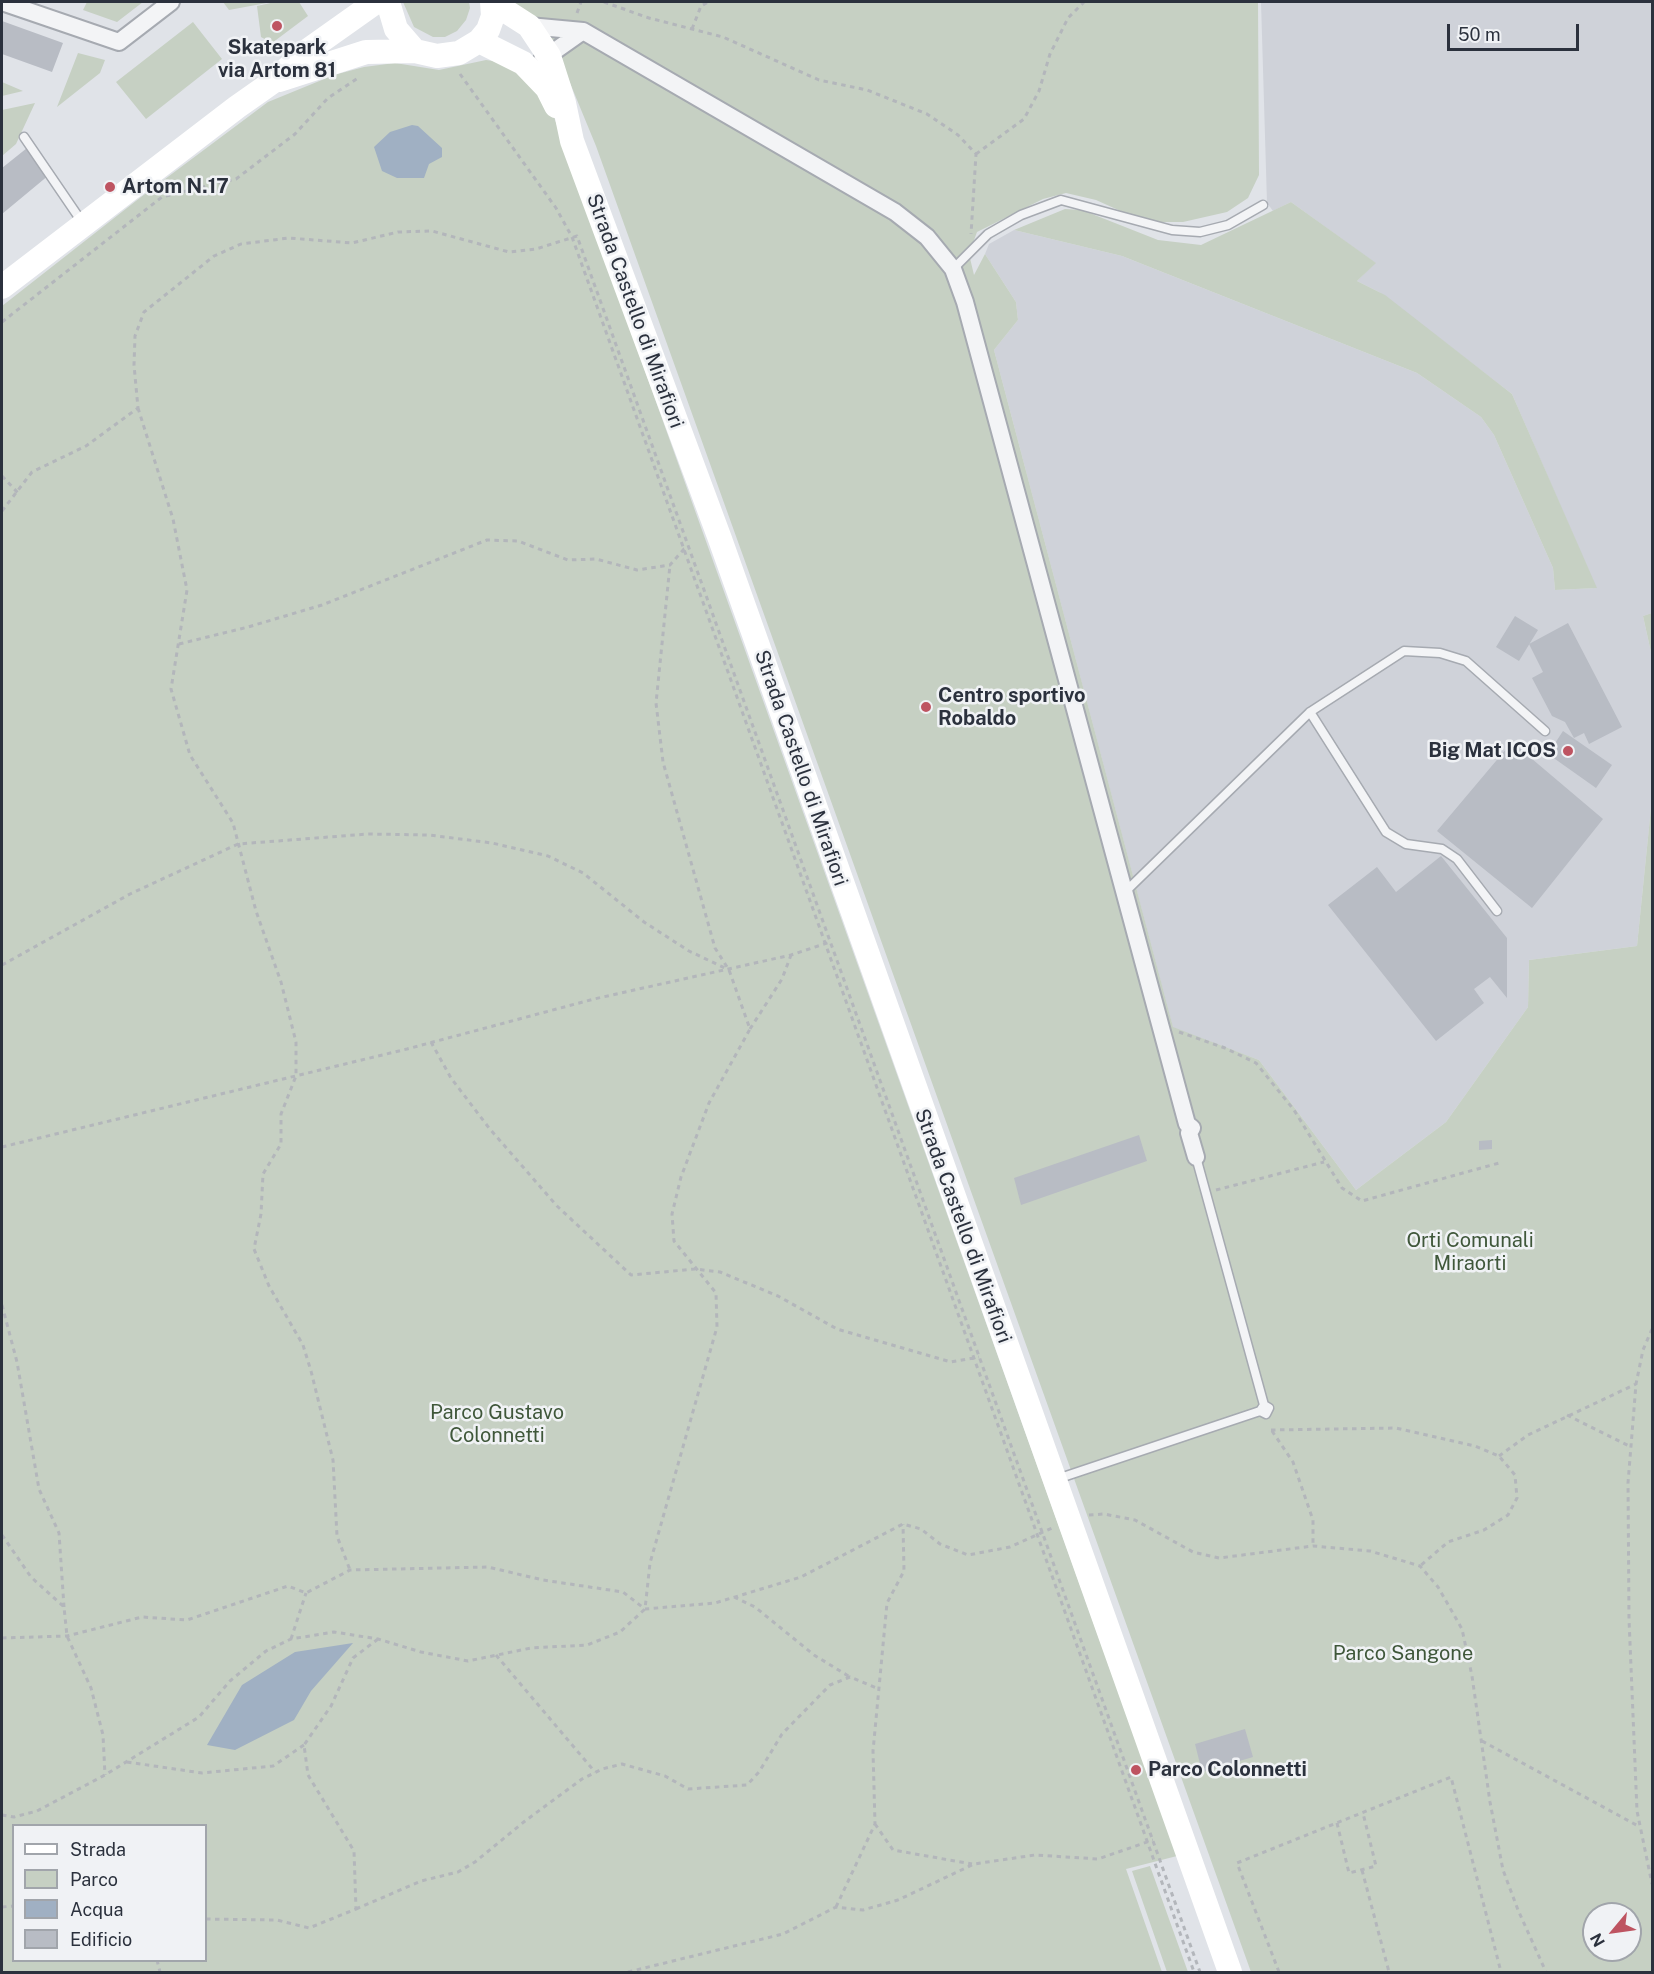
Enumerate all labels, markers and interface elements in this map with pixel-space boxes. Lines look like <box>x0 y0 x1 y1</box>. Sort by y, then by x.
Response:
scale bar <box>1450 12 1582 50</box>
marker: Skatepark via Artom 81 <box>270 19 284 33</box>
text: 50 m <box>1458 24 1501 45</box>
place label: Skatepark via Artom 81 <box>218 36 336 83</box>
place label: Artom N.17 <box>122 175 229 199</box>
marker: Artom N.17 <box>103 180 117 194</box>
street label: Strada Castello di Mirafiori <box>581 191 689 431</box>
street label: Strada Castello di Mirafiori <box>749 647 853 889</box>
place label: Centro sportivo Robaldo <box>938 684 1086 731</box>
marker: Centro sportivo Robaldo <box>919 700 933 714</box>
place label: Big Mat ICOS <box>1428 739 1556 763</box>
marker: Big Mat ICOS <box>1561 744 1575 758</box>
street label: Strada Castello di Mirafiori <box>909 1106 1017 1346</box>
park label: Orti Comunali Miraorti <box>1406 1229 1534 1276</box>
park label: Parco Gustavo Colonnetti <box>430 1401 564 1448</box>
park label: Parco Sangone <box>1333 1642 1473 1666</box>
place label: Parco Colonnetti <box>1148 1758 1307 1782</box>
marker: Parco Colonnetti <box>1129 1763 1143 1777</box>
legend <box>12 1824 207 1962</box>
text: Strada <box>70 1839 126 1860</box>
text: Parco <box>70 1869 118 1890</box>
text: Acqua <box>70 1899 123 1920</box>
north arrow <box>1582 1902 1642 1962</box>
text: Edificio <box>70 1929 132 1950</box>
text: N <box>1586 1930 1609 1950</box>

